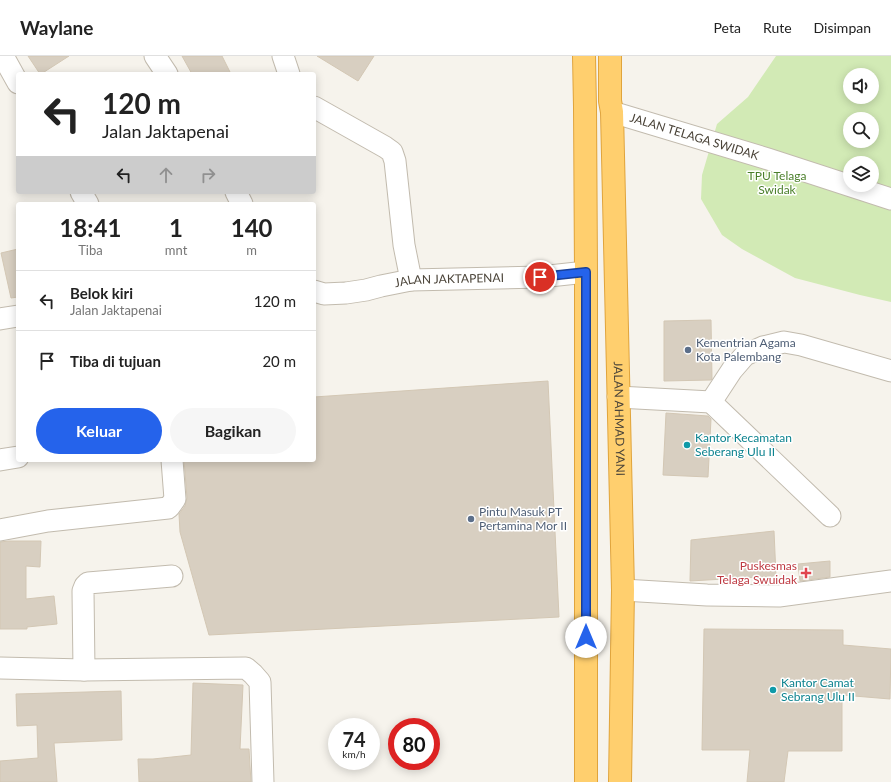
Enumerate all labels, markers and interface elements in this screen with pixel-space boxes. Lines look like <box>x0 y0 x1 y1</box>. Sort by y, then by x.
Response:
text: Waylane <box>20 16 93 39</box>
text: Peta <box>714 19 741 36</box>
text: Rute <box>763 19 792 36</box>
text: Disimpan <box>814 19 871 36</box>
map controls <box>843 68 879 192</box>
button: sound <box>843 68 879 104</box>
text: 120 m <box>102 86 181 120</box>
icon: left <box>36 88 88 140</box>
street label: JALAN TELAGA SWIDAK <box>628 110 761 163</box>
button: search <box>843 112 879 148</box>
text: Jalan Jaktapenai <box>102 120 229 142</box>
button: layers <box>843 156 879 192</box>
icon: left <box>113 164 135 186</box>
icon: ahead <box>155 164 177 186</box>
icon: right <box>197 164 219 186</box>
park label: TPU Telaga Swidak <box>748 168 806 197</box>
text: 18:41 <box>59 213 121 242</box>
text: 1 <box>169 213 183 242</box>
text: 140 <box>231 213 273 242</box>
text: Tiba <box>78 242 103 258</box>
text: mnt <box>165 242 187 258</box>
text: m <box>246 242 257 258</box>
pin <box>523 260 557 294</box>
icon: arrive <box>529 266 551 288</box>
street label: JALAN JAKTAPENAI <box>393 270 504 290</box>
text: Belok kiri <box>70 284 133 302</box>
icon: left <box>36 290 58 312</box>
text: 120 m <box>254 292 296 310</box>
text: Jalan Jaktapenai <box>70 302 162 318</box>
place label: Kementrian Agama Kota Palembang <box>696 335 796 364</box>
marker: Kementrian Agama Kota Palembang <box>683 345 693 355</box>
icon: arrive <box>36 350 58 372</box>
text: Tiba di tujuan <box>70 352 161 370</box>
text: 20 m <box>262 352 296 370</box>
street label: JALAN AHMAD YANI <box>611 361 628 476</box>
button: Keluar <box>36 408 162 454</box>
button: Bagikan <box>170 408 296 454</box>
place label: Kantor Kecamatan Seberang Ulu II <box>695 430 792 459</box>
marker: Kantor Kecamatan Seberang Ulu II <box>682 440 692 450</box>
place label: Pintu Masuk PT Pertamina Mor II <box>479 504 567 533</box>
marker: Pintu Masuk PT Pertamina Mor II <box>466 514 476 524</box>
place label: Puskesmas Telaga Swuidak <box>717 558 798 587</box>
marker: Puskesmas Telaga Swuidak <box>800 567 812 579</box>
position arrow <box>565 616 607 658</box>
place label: Kantor Camat Sebrang Ulu II <box>781 675 855 704</box>
marker: Kantor Camat Sebrang Ulu II <box>768 685 778 695</box>
speed limit sign: 80 <box>388 718 440 770</box>
text: 74 <box>342 727 366 751</box>
text: km/h <box>342 748 366 760</box>

